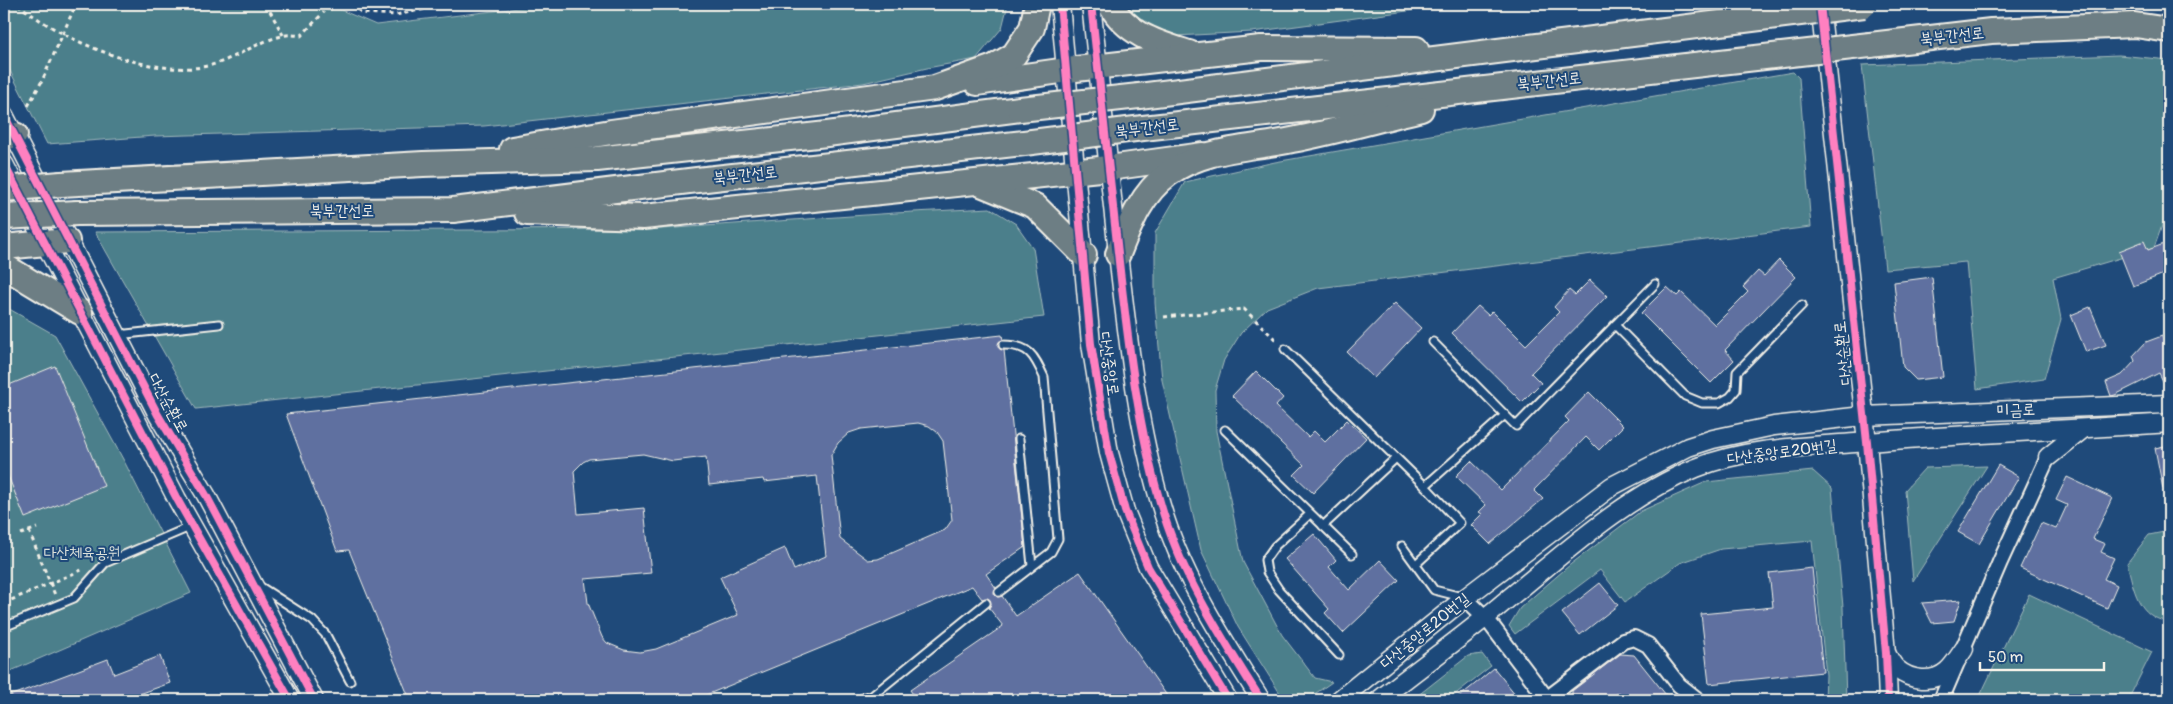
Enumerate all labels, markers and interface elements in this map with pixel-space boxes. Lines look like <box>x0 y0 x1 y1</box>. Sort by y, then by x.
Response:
street label: 북부간선로 <box>1919 23 1985 49</box>
street label: 북부간선로 <box>1516 68 1582 94</box>
street label: 북부간선로 <box>1114 114 1180 142</box>
street label: 북부간선로 <box>712 162 778 188</box>
street label: 북부간선로 <box>310 201 374 221</box>
street label: 다산순환로 <box>1830 320 1856 386</box>
street label: 다산중앙로 <box>1095 331 1123 397</box>
street label: 다산순환로 <box>144 370 192 436</box>
street label: 미금로 <box>1996 399 2036 421</box>
street label: 다산중앙로20번길 <box>1726 435 1838 469</box>
park label: 다산체육공원 <box>43 543 121 563</box>
street label: 다산중앙로20번길 <box>1376 589 1474 673</box>
scale bar <box>1980 639 2104 671</box>
text: 50 m <box>1988 648 2023 667</box>

